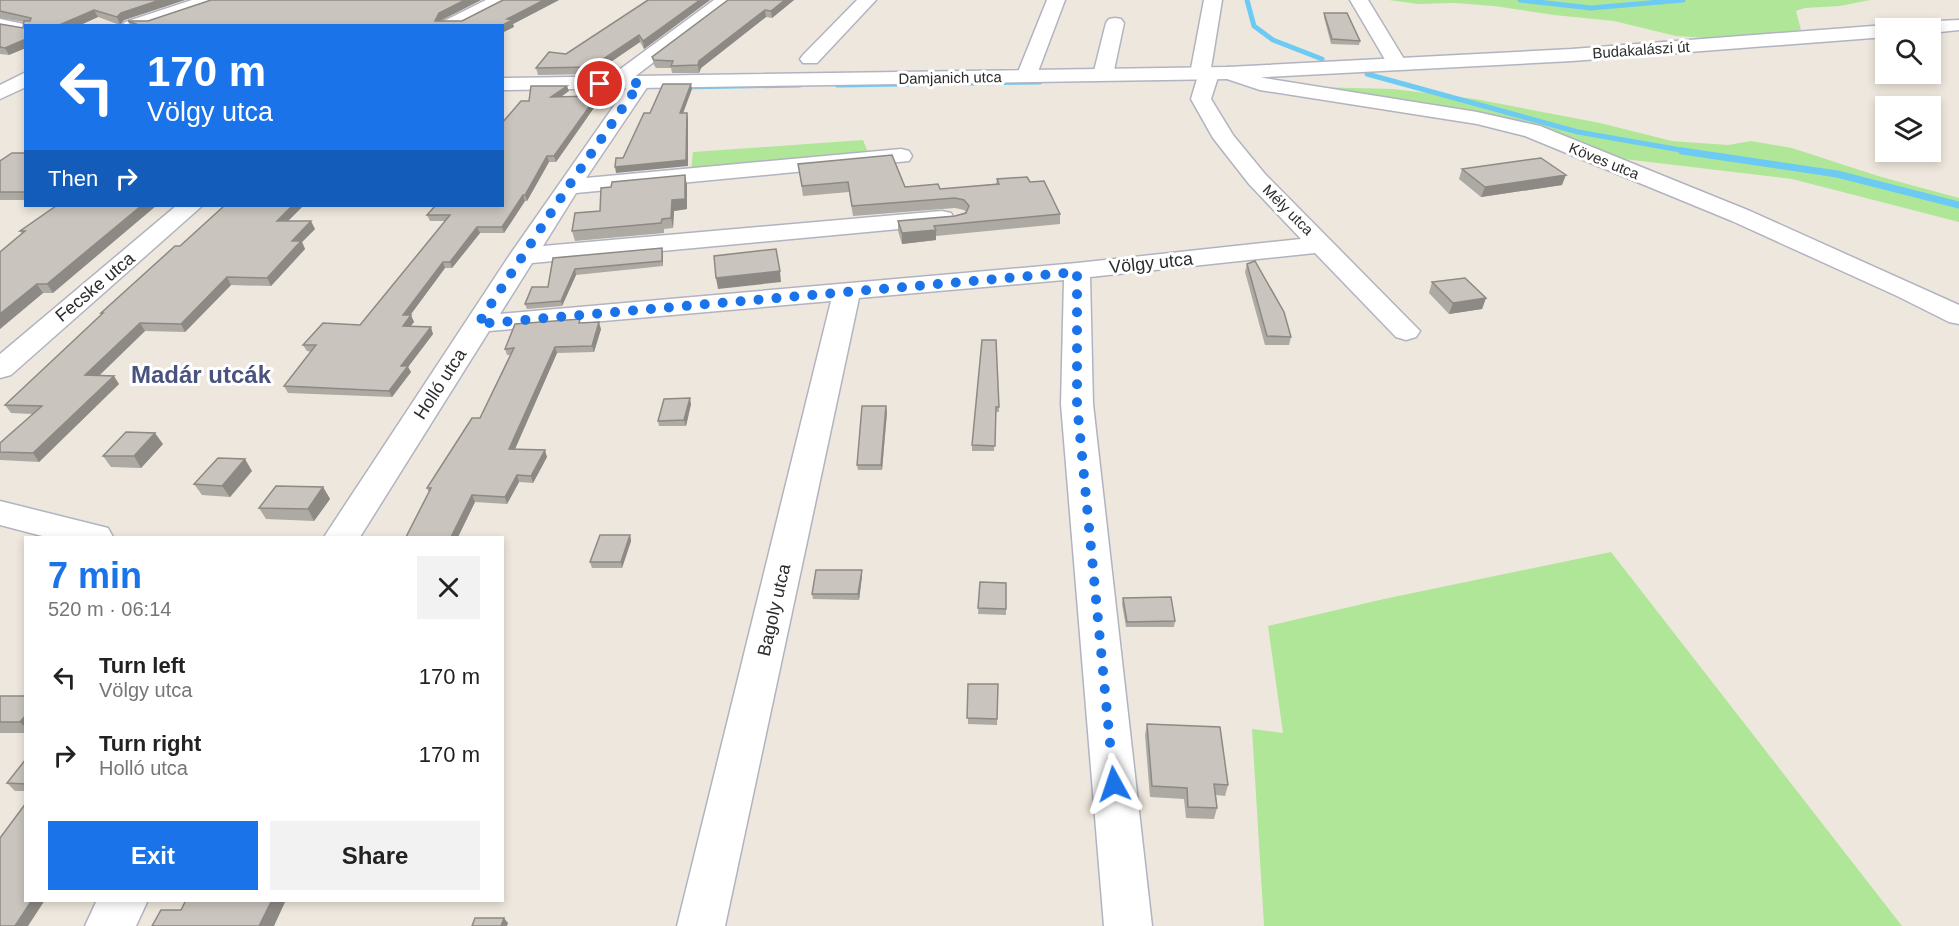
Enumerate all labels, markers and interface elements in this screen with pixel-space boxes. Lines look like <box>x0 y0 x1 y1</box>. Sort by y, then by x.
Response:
map controls <box>1875 18 1941 162</box>
button: search <box>1875 18 1941 84</box>
street label: Budakalászi út <box>1592 38 1691 61</box>
icon: left <box>48 48 126 126</box>
text: 170 m <box>147 48 266 95</box>
pin <box>574 58 625 109</box>
icon: arrive <box>583 67 616 100</box>
street label: Damjanich utca <box>898 68 1002 87</box>
button: layers <box>1875 96 1941 162</box>
text: Völgy utca <box>147 97 273 127</box>
street label: Köves utca <box>1567 139 1642 183</box>
icon: right <box>110 162 143 195</box>
text: Then <box>48 166 98 191</box>
street label: Mély utca <box>1260 181 1318 239</box>
street label: Fecske utca <box>51 248 139 326</box>
street label: Völgy utca <box>1108 249 1195 277</box>
street label: Holló utca <box>410 344 471 423</box>
district label: Madár utcák <box>131 361 272 388</box>
text: 7 min <box>48 555 142 596</box>
button: close <box>417 556 480 619</box>
street label: Bagoly utca <box>754 561 795 658</box>
text: 520 m · 06:14 <box>48 598 171 620</box>
text: Turn left <box>99 653 185 678</box>
icon: left <box>48 661 81 694</box>
text: 170 m <box>419 664 480 689</box>
text: Völgy utca <box>99 679 192 701</box>
text: Turn right <box>99 731 201 756</box>
icon: right <box>48 739 81 772</box>
text: 170 m <box>419 742 480 767</box>
position arrow <box>1082 752 1146 816</box>
text: Holló utca <box>99 757 188 779</box>
button: Exit <box>48 821 258 890</box>
button: Share <box>270 821 480 890</box>

